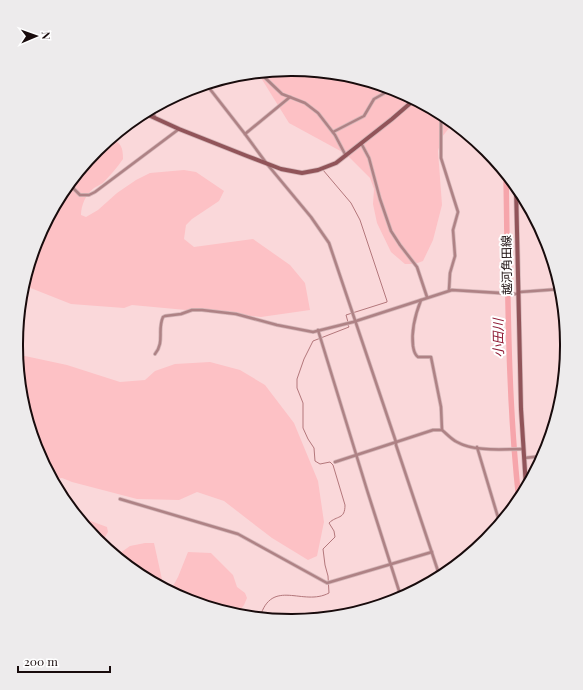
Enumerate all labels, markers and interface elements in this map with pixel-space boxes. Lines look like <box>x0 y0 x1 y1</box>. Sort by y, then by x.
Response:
north arrow <box>16 16 56 56</box>
text: N <box>39 31 54 40</box>
street label: 越河角田線 <box>497 235 515 295</box>
water label: 小田川 <box>489 316 506 358</box>
scale bar <box>18 648 110 674</box>
text: 200 m <box>24 653 58 669</box>

